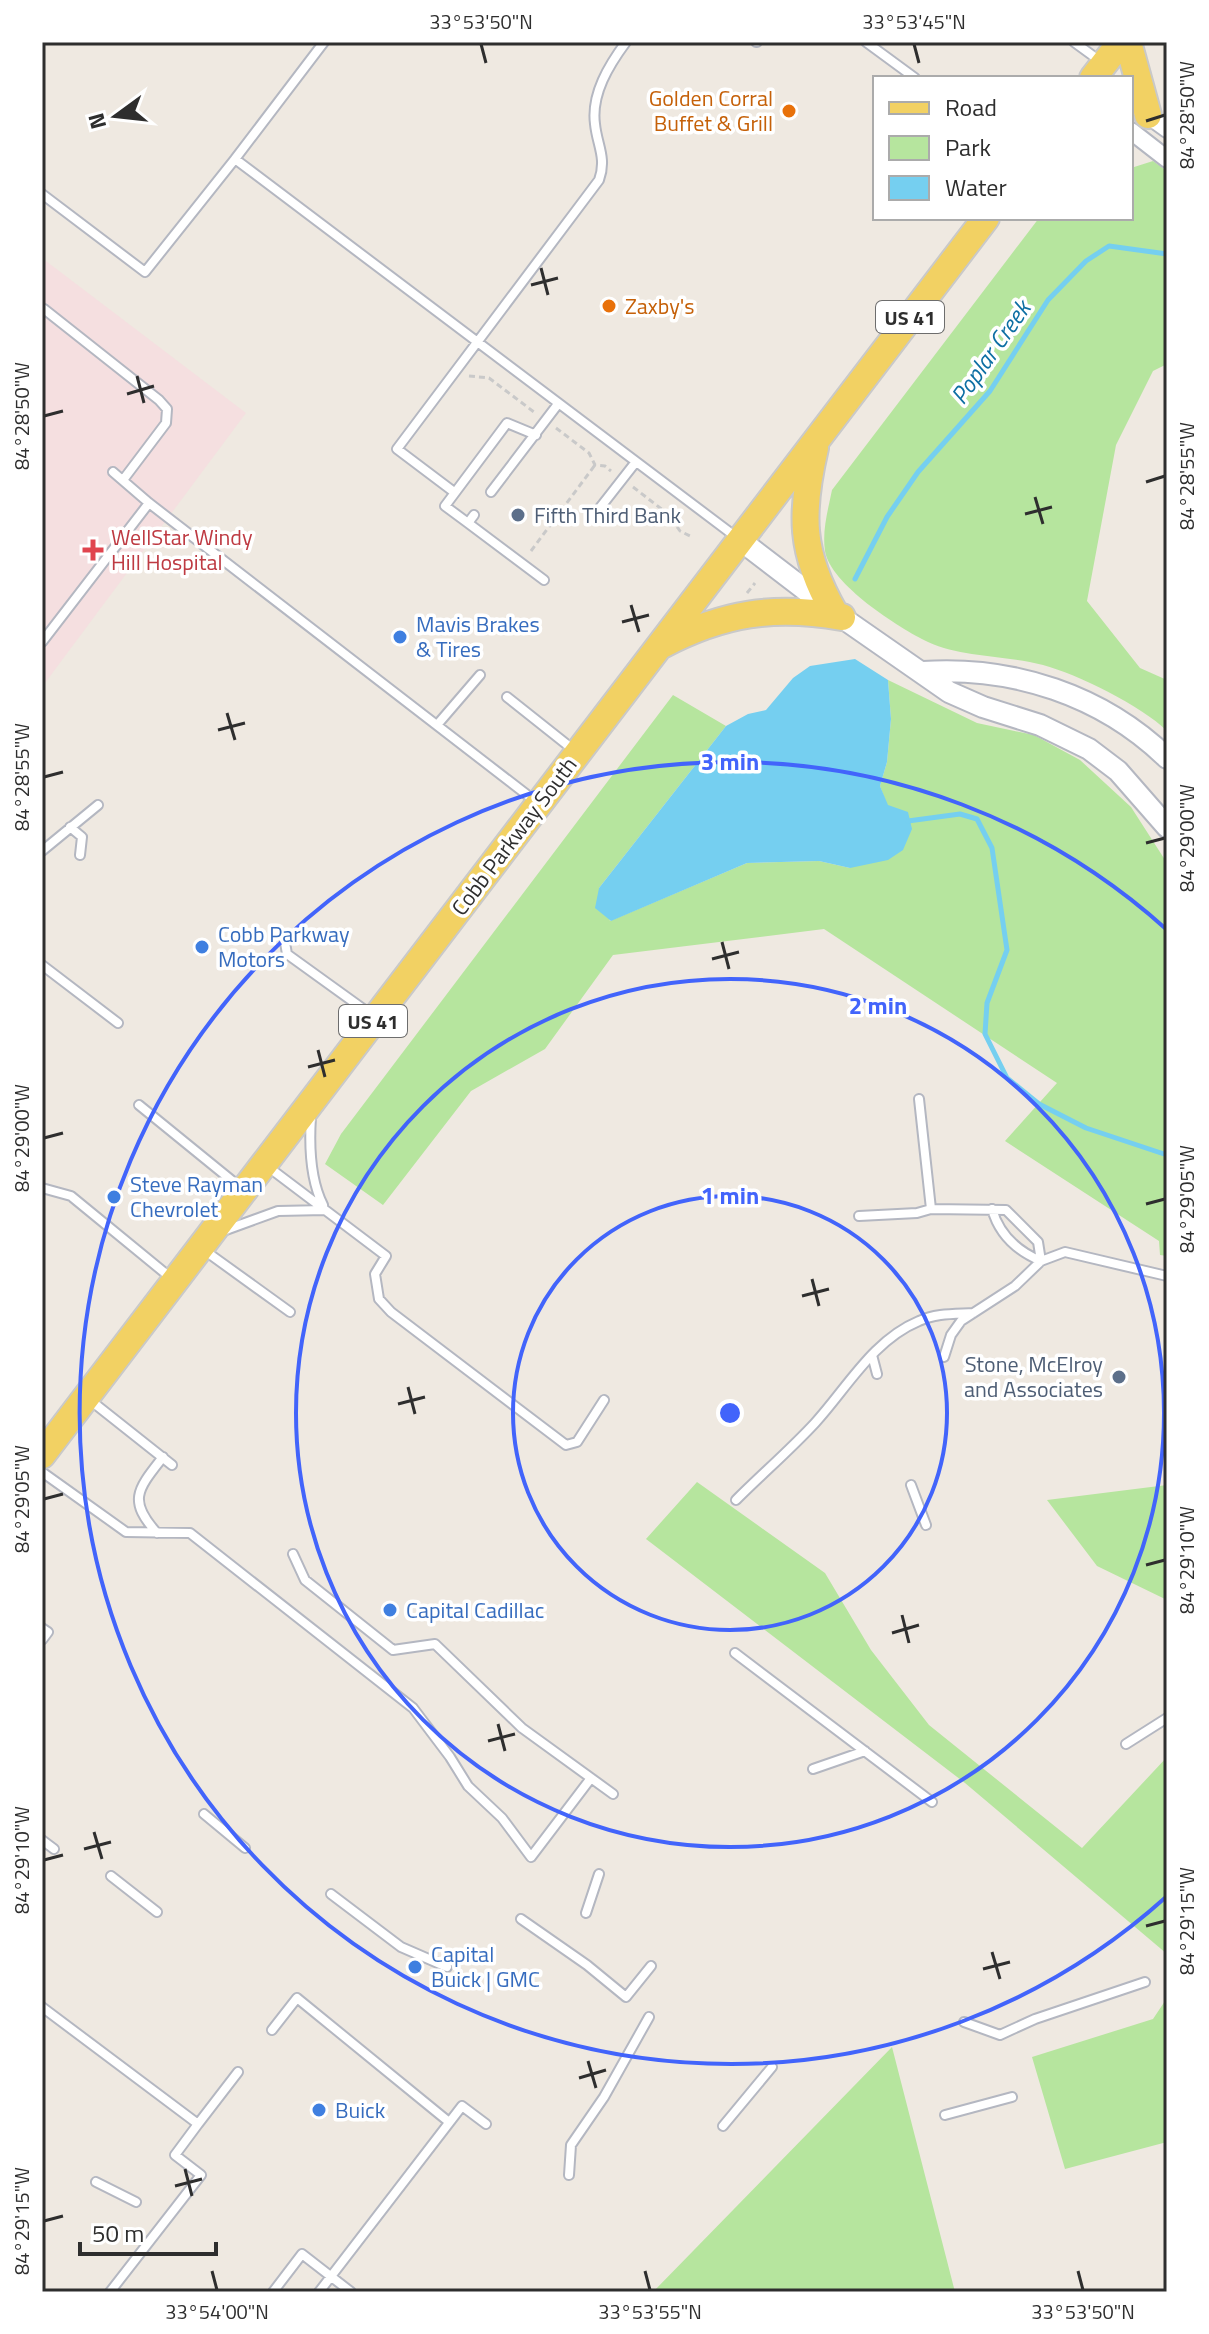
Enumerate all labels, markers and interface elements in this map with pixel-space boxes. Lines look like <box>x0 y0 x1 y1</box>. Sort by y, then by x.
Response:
text: 33°53'50"N <box>429 6 533 37</box>
text: 33°53'45"N <box>862 6 966 37</box>
text: 84°28'50"W <box>1171 61 1202 169</box>
north arrow <box>76 76 156 156</box>
legend <box>873 76 1133 220</box>
place label: Golden Corral Buffet & Grill <box>649 81 773 140</box>
text: Road <box>945 89 997 125</box>
marker: Golden Corral Buffet & Grill <box>780 102 798 120</box>
text: N <box>78 109 115 133</box>
text: Park <box>945 129 991 165</box>
text: Water <box>945 169 1007 205</box>
place label: Zaxby's <box>625 289 694 323</box>
water label: Poplar Creek <box>941 290 1041 411</box>
marker: Zaxby's <box>600 297 618 315</box>
road number: US 41 <box>876 301 944 333</box>
text: 84°28'50"W <box>6 362 37 470</box>
text: 84°28'55"W <box>1171 422 1202 530</box>
place label: Fifth Third Bank <box>534 498 681 532</box>
marker: Fifth Third Bank <box>509 506 527 524</box>
place label: WellStar Windy Hill Hospital <box>111 520 253 579</box>
marker: WellStar Windy Hill Hospital <box>82 539 104 561</box>
place label: Mavis Brakes & Tires <box>416 607 540 666</box>
marker: Mavis Brakes & Tires <box>391 628 409 646</box>
text: 84°28'55"W <box>6 723 37 831</box>
text: 3 min <box>701 743 759 779</box>
street label: Cobb Parkway South <box>443 749 585 923</box>
text: 84°29'00"W <box>1171 784 1202 892</box>
place label: Cobb Parkway Motors <box>218 917 350 976</box>
marker: Cobb Parkway Motors <box>193 938 211 956</box>
text: 2 min <box>849 987 907 1023</box>
road number: US 41 <box>339 1005 407 1037</box>
text: 84°29'00"W <box>6 1084 37 1192</box>
text: 84°29'05"W <box>1171 1145 1202 1253</box>
place label: Steve Rayman Chevrolet <box>130 1167 263 1226</box>
text: 1 min <box>701 1177 759 1213</box>
marker: Steve Rayman Chevrolet <box>105 1188 123 1206</box>
place label: Stone, McElroy and Associates <box>964 1347 1103 1406</box>
marker: Stone, McElroy and Associates <box>1110 1368 1128 1386</box>
centre of rings <box>716 1399 744 1427</box>
text: 84°29'05"W <box>6 1445 37 1553</box>
text: 84°29'10"W <box>1171 1506 1202 1614</box>
place label: Capital Cadillac <box>406 1593 544 1627</box>
marker: Capital Cadillac <box>381 1601 399 1619</box>
text: 84°29'10"W <box>6 1806 37 1914</box>
text: 84°29'15"W <box>1171 1867 1202 1975</box>
place label: Capital Buick | GMC <box>431 1937 540 1996</box>
marker: Capital Buick | GMC <box>406 1958 424 1976</box>
place label: Buick <box>335 2093 386 2127</box>
marker: Buick <box>310 2101 328 2119</box>
text: 84°29'15"W <box>6 2167 37 2275</box>
scale bar <box>80 2206 216 2256</box>
text: 50 m <box>92 2215 144 2251</box>
text: 33°54'00"N <box>165 2296 269 2327</box>
text: 33°53'55"N <box>598 2296 702 2327</box>
text: 33°53'50"N <box>1031 2296 1135 2327</box>

